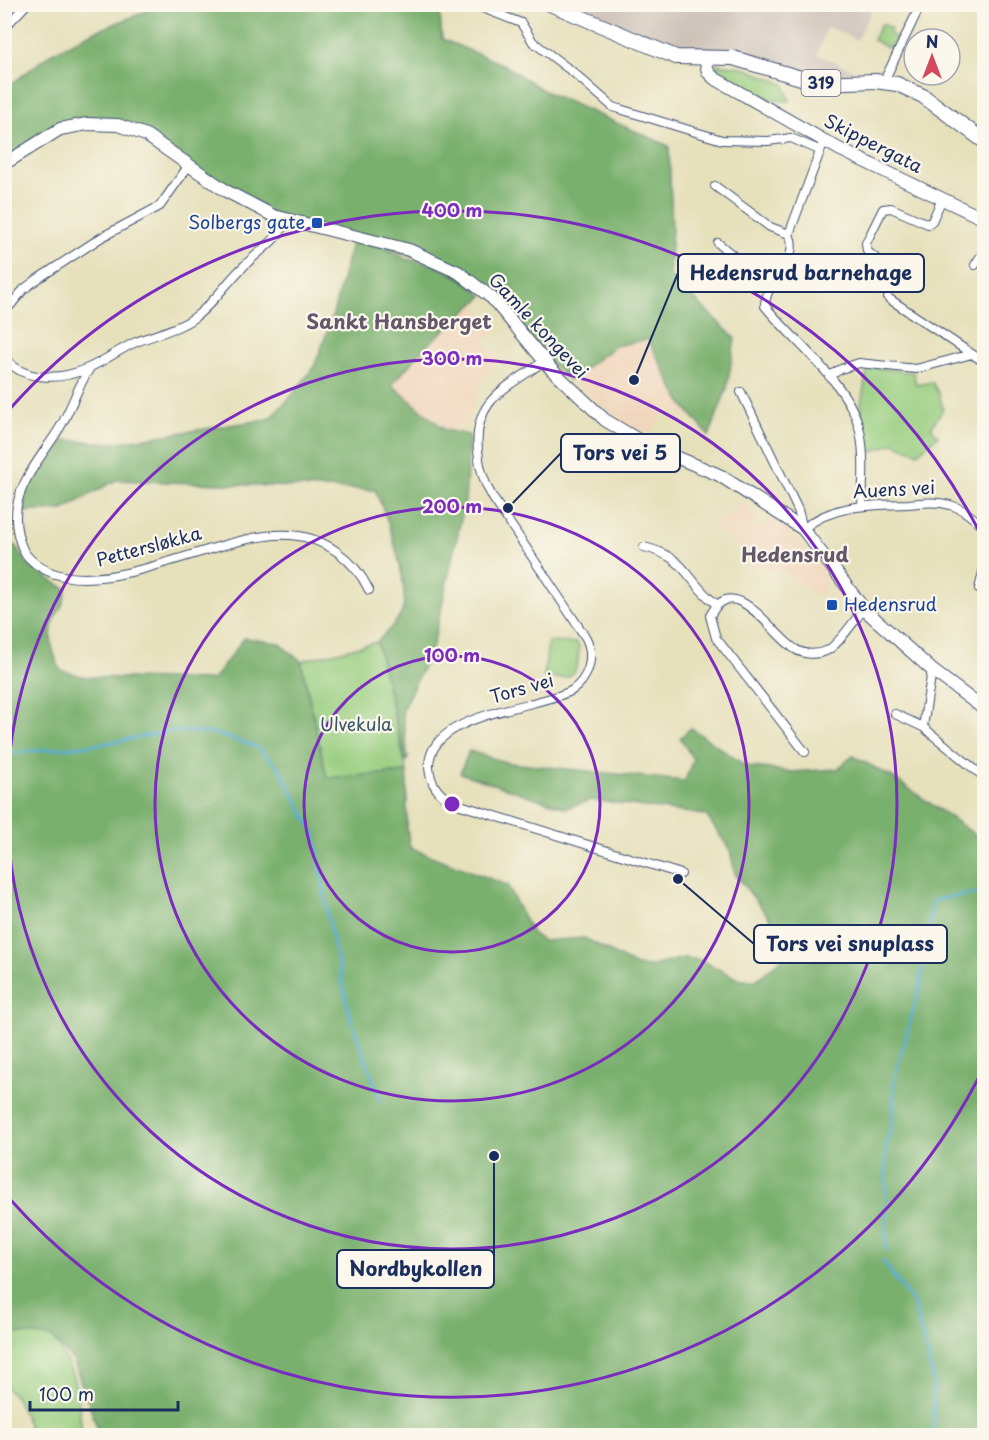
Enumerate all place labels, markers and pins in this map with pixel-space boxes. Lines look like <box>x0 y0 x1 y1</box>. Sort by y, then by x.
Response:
place label: Solbergs gate <box>188 208 305 235</box>
marker: Solbergs gate <box>310 216 324 230</box>
callout: Hedensrud barnehage <box>678 254 924 292</box>
callout: Tors vei 5 <box>561 434 680 472</box>
place label: Hedensrud <box>844 590 937 617</box>
marker: Hedensrud <box>825 598 839 612</box>
centre of rings <box>442 794 462 814</box>
callout: Tors vei snuplass <box>754 925 947 963</box>
callout: Nordbykollen <box>337 1250 494 1288</box>

